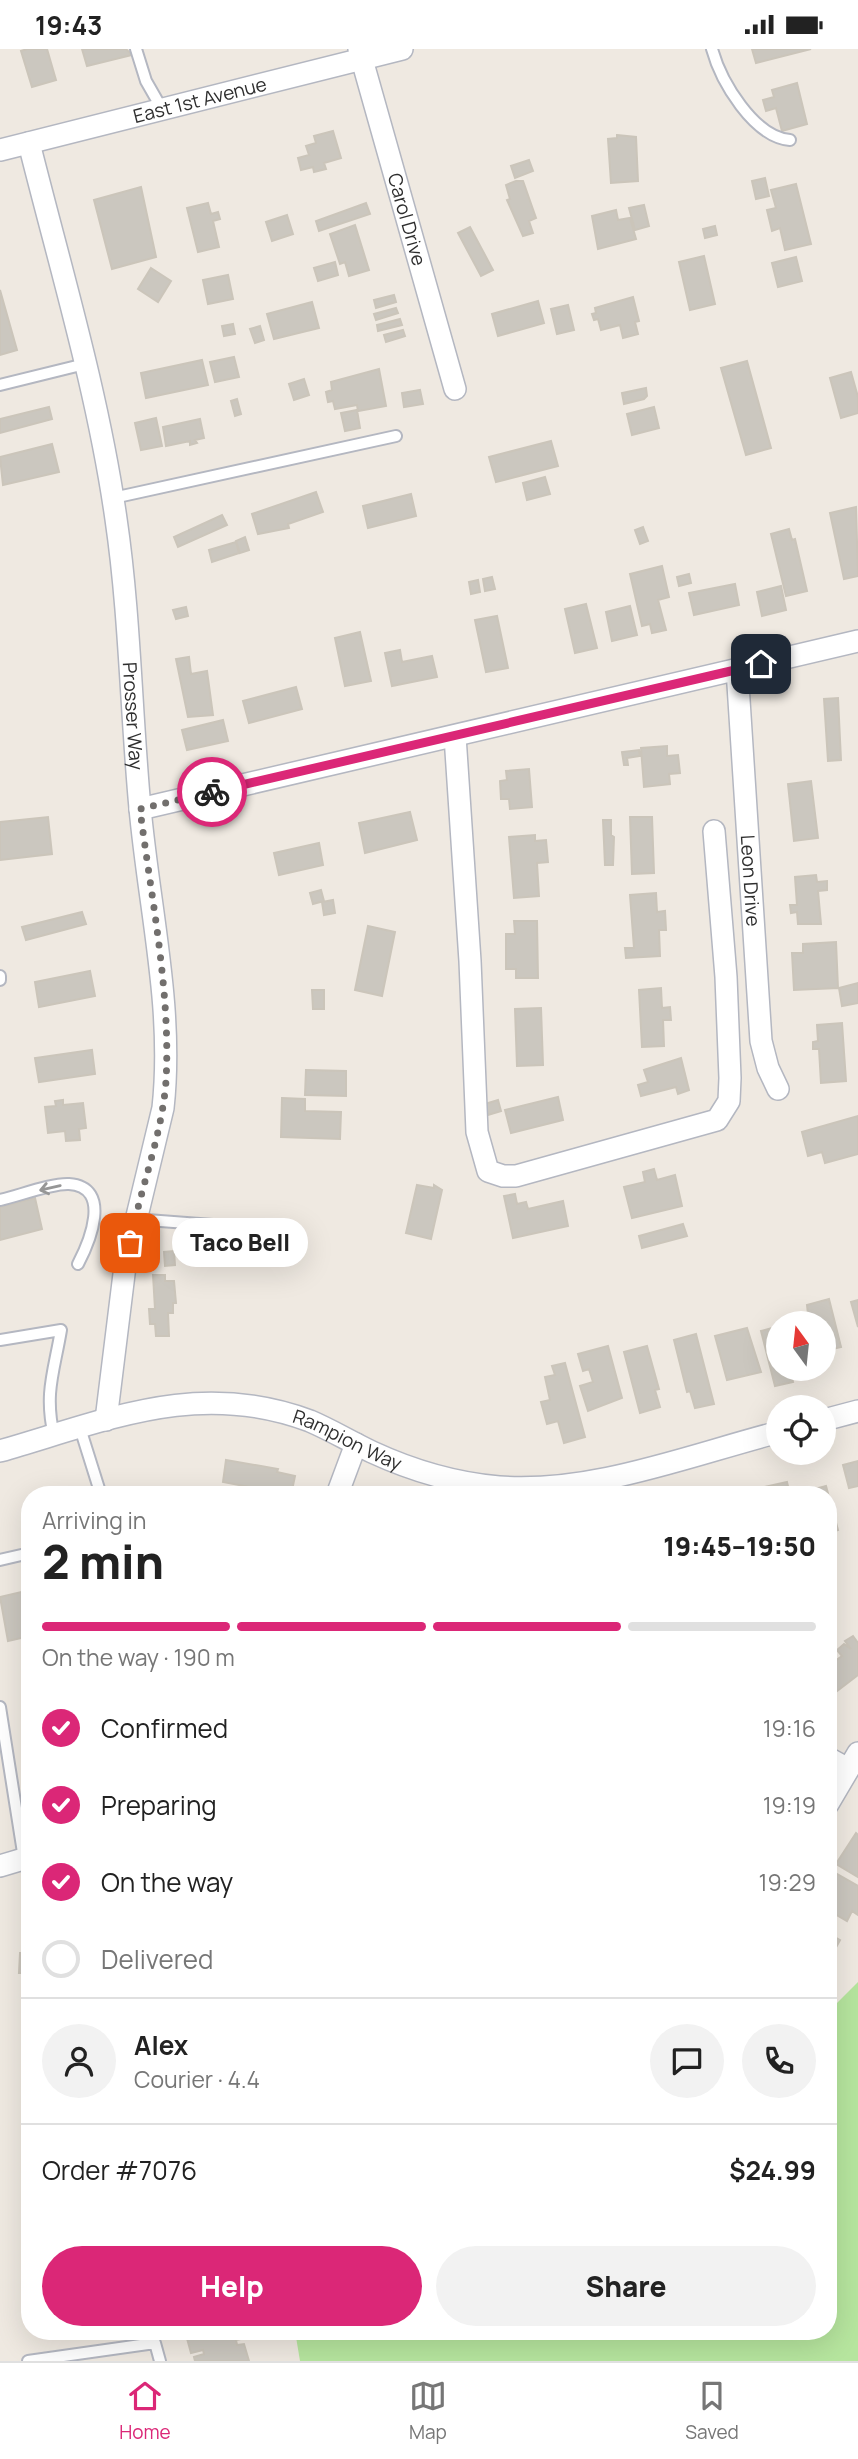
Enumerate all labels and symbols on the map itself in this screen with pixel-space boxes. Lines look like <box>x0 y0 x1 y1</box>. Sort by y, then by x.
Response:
street label: East 1st Avenue <box>130 71 269 129</box>
street label: Carol Drive <box>382 170 432 268</box>
pin <box>731 634 791 694</box>
street label: Prosser Way <box>117 661 150 771</box>
courier <box>177 757 247 827</box>
street label: Leon Drive <box>735 834 767 927</box>
one-way arrow <box>39 1182 61 1195</box>
pin <box>100 1213 160 1273</box>
callout: Taco Bell <box>172 1219 308 1267</box>
north arrow <box>766 1311 836 1381</box>
street label: Rampion Way <box>290 1403 406 1476</box>

